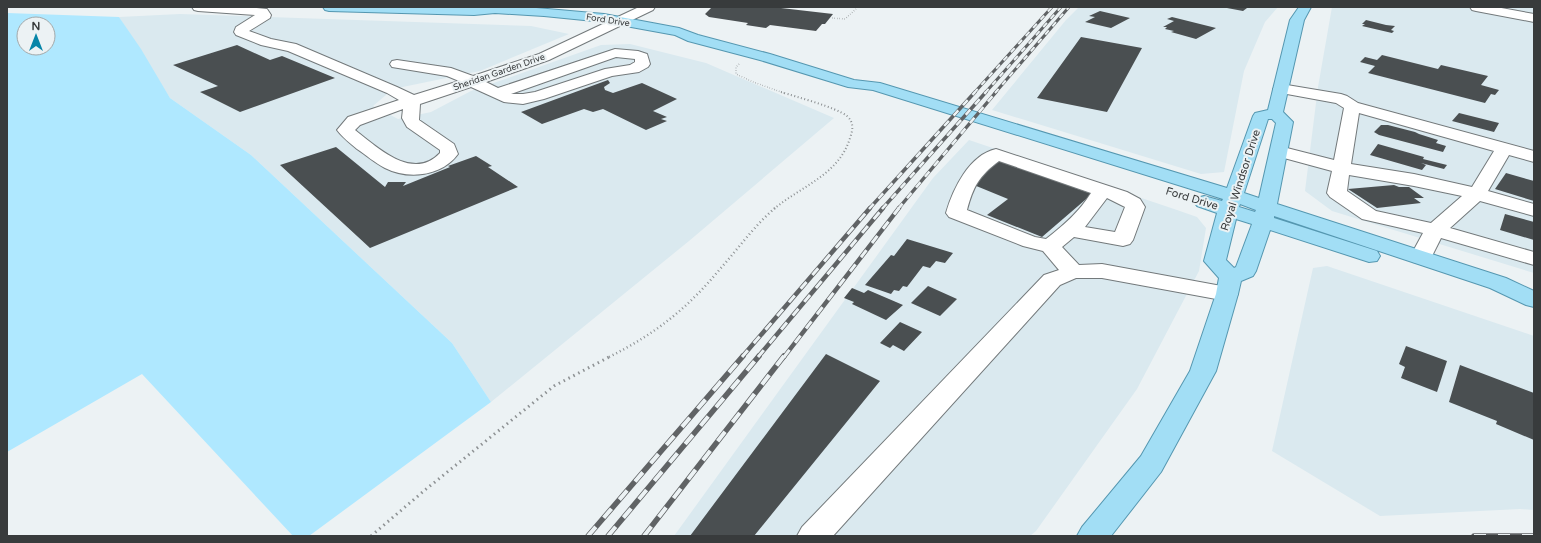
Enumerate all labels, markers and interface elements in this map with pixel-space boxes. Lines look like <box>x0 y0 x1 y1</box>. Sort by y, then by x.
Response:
street label: Ford Drive <box>585 12 631 29</box>
north arrow <box>16 16 56 56</box>
text: N <box>32 20 40 33</box>
street label: Sheridan Garden Drive <box>452 52 546 93</box>
street label: Royal Windsor Drive <box>1218 128 1263 232</box>
street label: Ford Drive <box>1164 184 1220 213</box>

